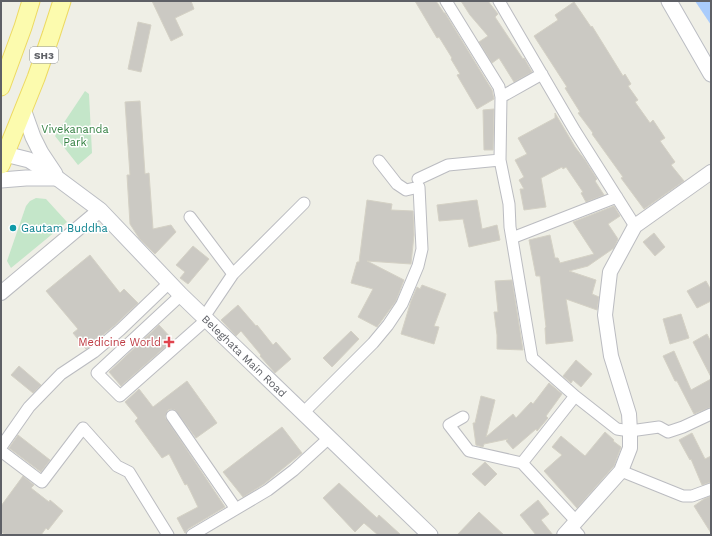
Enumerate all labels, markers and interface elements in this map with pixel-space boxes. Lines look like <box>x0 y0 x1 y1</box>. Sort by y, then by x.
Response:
road number: SH3 <box>30 47 58 63</box>
park label: Vivekananda Park <box>41 123 109 149</box>
place label: Gautam Buddha <box>21 222 108 235</box>
marker: Gautam Buddha <box>8 223 18 233</box>
street label: Beleghata Main Road <box>199 312 289 400</box>
place label: Medicine World <box>78 336 161 349</box>
marker: Medicine World <box>164 337 174 347</box>

